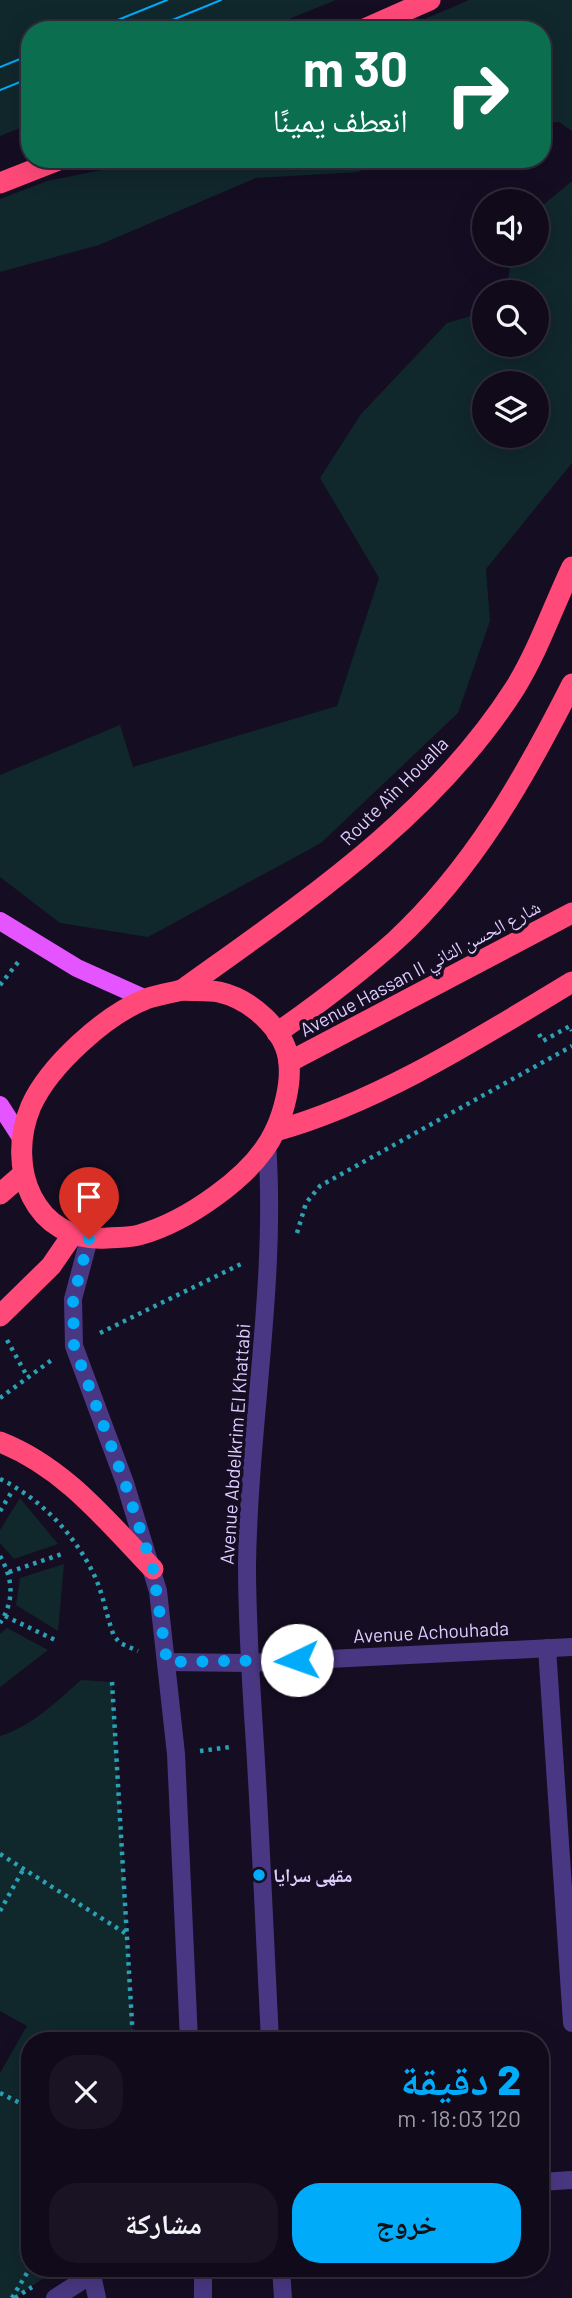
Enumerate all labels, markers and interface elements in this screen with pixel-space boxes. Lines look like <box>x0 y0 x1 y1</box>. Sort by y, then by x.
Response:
text: 30 m <box>303 38 408 97</box>
icon: right <box>432 49 523 140</box>
text: انعطف يمينًا <box>273 100 408 138</box>
map controls <box>472 189 549 448</box>
button: sound <box>472 189 549 266</box>
button: search <box>472 280 549 357</box>
button: layers <box>472 371 549 448</box>
street label: Route Aïn Houalla <box>335 732 452 849</box>
street label: Avenue Hassan II شارع الحسن الثاني <box>296 894 546 1045</box>
pin <box>59 1167 119 1239</box>
icon: arrive <box>70 1178 108 1216</box>
street label: Avenue Abdelkrim El Khattabi <box>215 1323 254 1565</box>
street label: Avenue Achouhada <box>352 1616 509 1647</box>
position arrow <box>260 1623 334 1697</box>
place label: مقهى سرايا <box>273 1863 352 1887</box>
marker: مقهى سرايا <box>251 1867 267 1883</box>
text: 2 دقيقة <box>401 2053 521 2103</box>
button: close <box>49 2055 123 2129</box>
text: 120 m · 18:03 <box>397 2104 521 2132</box>
button: مشاركة <box>49 2183 278 2263</box>
button: خروج <box>292 2183 521 2263</box>

